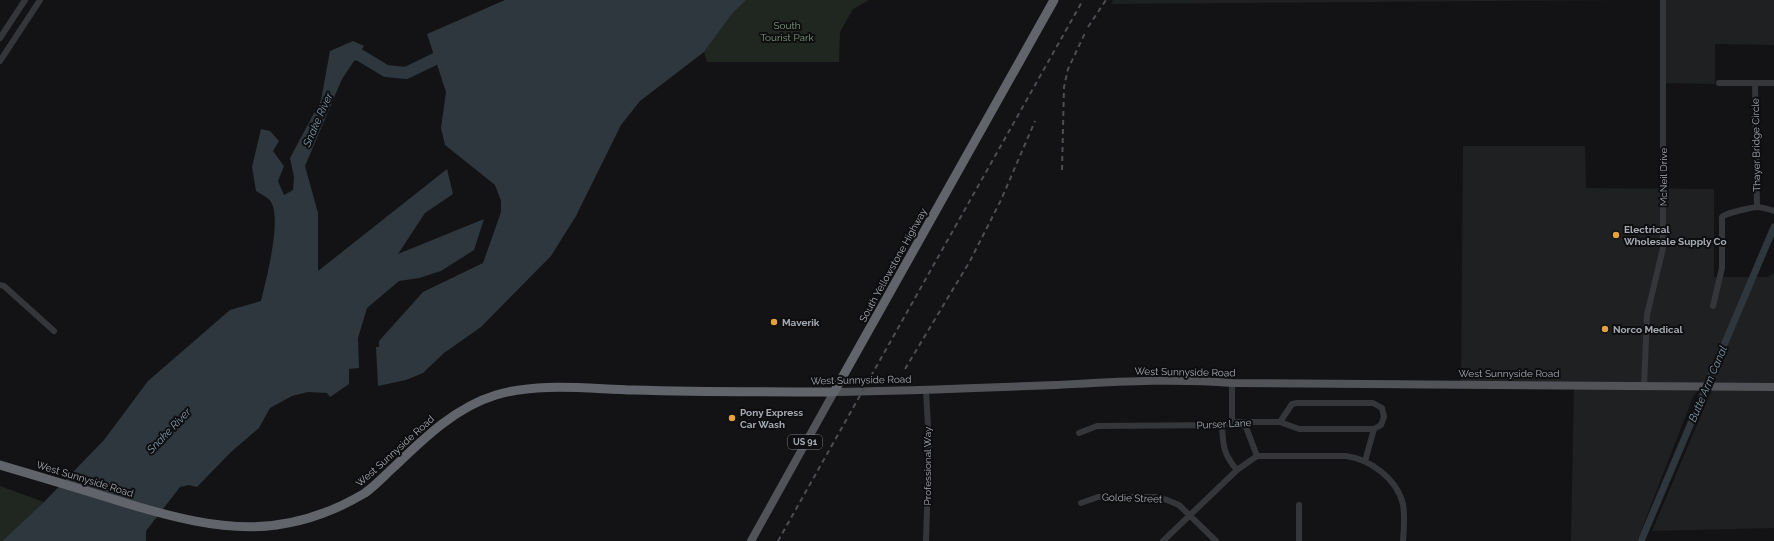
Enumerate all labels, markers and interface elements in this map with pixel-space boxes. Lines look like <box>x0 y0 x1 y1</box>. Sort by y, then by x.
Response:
park label: South Tourist Park <box>760 20 815 43</box>
water label: Snake River <box>300 90 336 150</box>
street label: Thayer Bridge Circle <box>1750 98 1762 192</box>
street label: McNeil Drive <box>1658 148 1669 206</box>
street label: South Yellowstone Highway <box>857 206 929 324</box>
place label: Electrical Wholesale Supply Co <box>1624 224 1726 247</box>
marker: Electrical Wholesale Supply Co <box>1611 230 1621 240</box>
marker: Maverik <box>769 317 779 327</box>
place label: Maverik <box>782 317 820 328</box>
marker: Norco Medical <box>1600 324 1610 334</box>
place label: Norco Medical <box>1613 324 1683 335</box>
water label: Butte Arm Canal <box>1686 344 1730 424</box>
street label: West Sunnyside Road <box>1134 366 1236 378</box>
street label: West Sunnyside Road <box>1459 368 1559 379</box>
street label: West Sunnyside Road <box>810 374 912 386</box>
water label: Snake River <box>144 405 195 457</box>
place label: Pony Express Car Wash <box>740 407 803 430</box>
street label: West Sunnyside Road <box>354 413 436 489</box>
marker: Pony Express Car Wash <box>727 413 737 423</box>
street label: Purser Lane <box>1196 417 1252 431</box>
street label: Professional Way <box>922 426 933 505</box>
road number: US 91 <box>788 435 822 449</box>
street label: West Sunnyside Road <box>35 459 135 499</box>
street label: Goldie Street <box>1102 491 1163 505</box>

